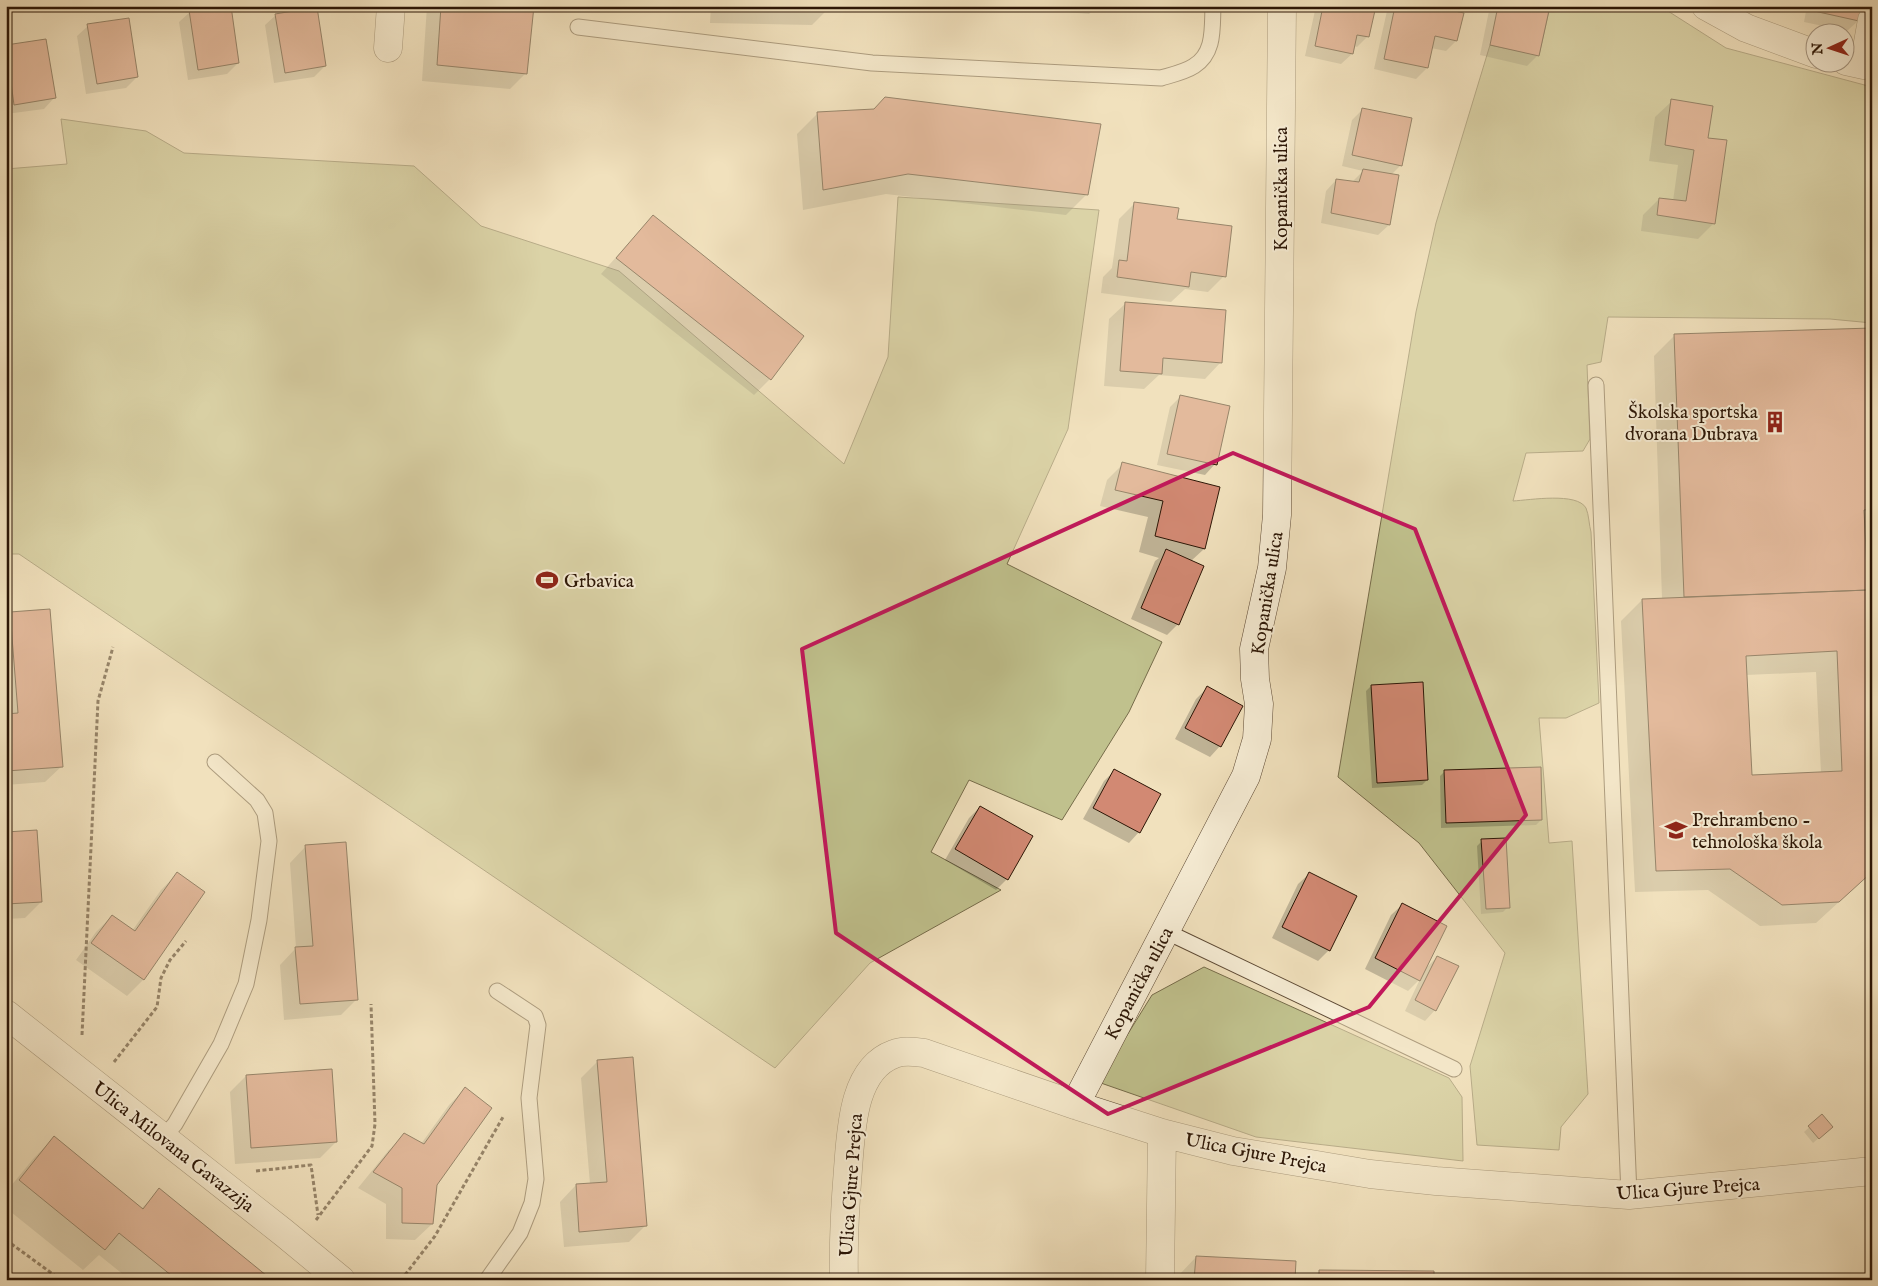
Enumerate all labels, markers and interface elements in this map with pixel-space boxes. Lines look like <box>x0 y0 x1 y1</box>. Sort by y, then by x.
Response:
north arrow <box>1806 22 1856 72</box>
text: N <box>1809 42 1827 56</box>
street label: Kopanička ulica <box>1270 126 1294 251</box>
place label: Školska sportska dvorana Dubrava <box>1625 400 1759 447</box>
building icon: Školska sportska dvorana Dubrava <box>1762 409 1788 435</box>
street label: Kopanička ulica <box>1246 529 1290 657</box>
sports icon: Grbavica <box>534 567 560 593</box>
place label: Grbavica <box>564 570 635 594</box>
place label: Prehrambeno - tehnološka škola <box>1692 809 1823 855</box>
school or university icon: Prehrambeno - tehnološka škola <box>1663 817 1689 843</box>
street label: Kopanička ulica <box>1100 923 1180 1045</box>
street label: Ulica Milovana Gavazzija <box>87 1077 259 1219</box>
street label: Ulica Gjure Prejca <box>835 1112 869 1258</box>
street label: Ulica Gjure Prejca <box>1183 1128 1329 1180</box>
street label: Ulica Gjure Prejca <box>1616 1173 1761 1207</box>

